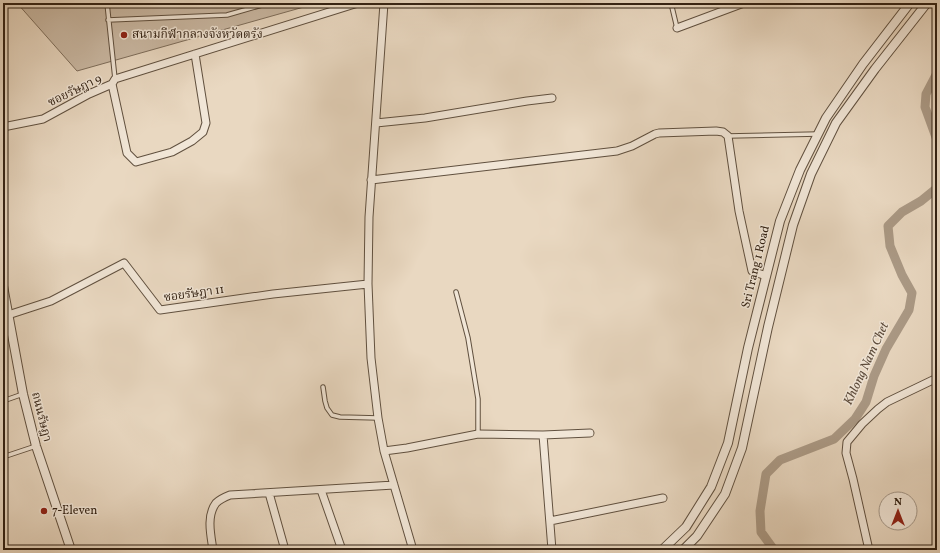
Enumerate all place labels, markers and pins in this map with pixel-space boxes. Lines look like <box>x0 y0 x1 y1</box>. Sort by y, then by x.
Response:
place label: สนามกีฬากลางจังหวัดตรัง <box>132 27 263 43</box>
marker: สนามกีฬากลางจังหวัดตรัง <box>119 30 129 40</box>
place label: 7-Eleven <box>52 503 97 519</box>
marker: 7-Eleven <box>39 506 49 516</box>

